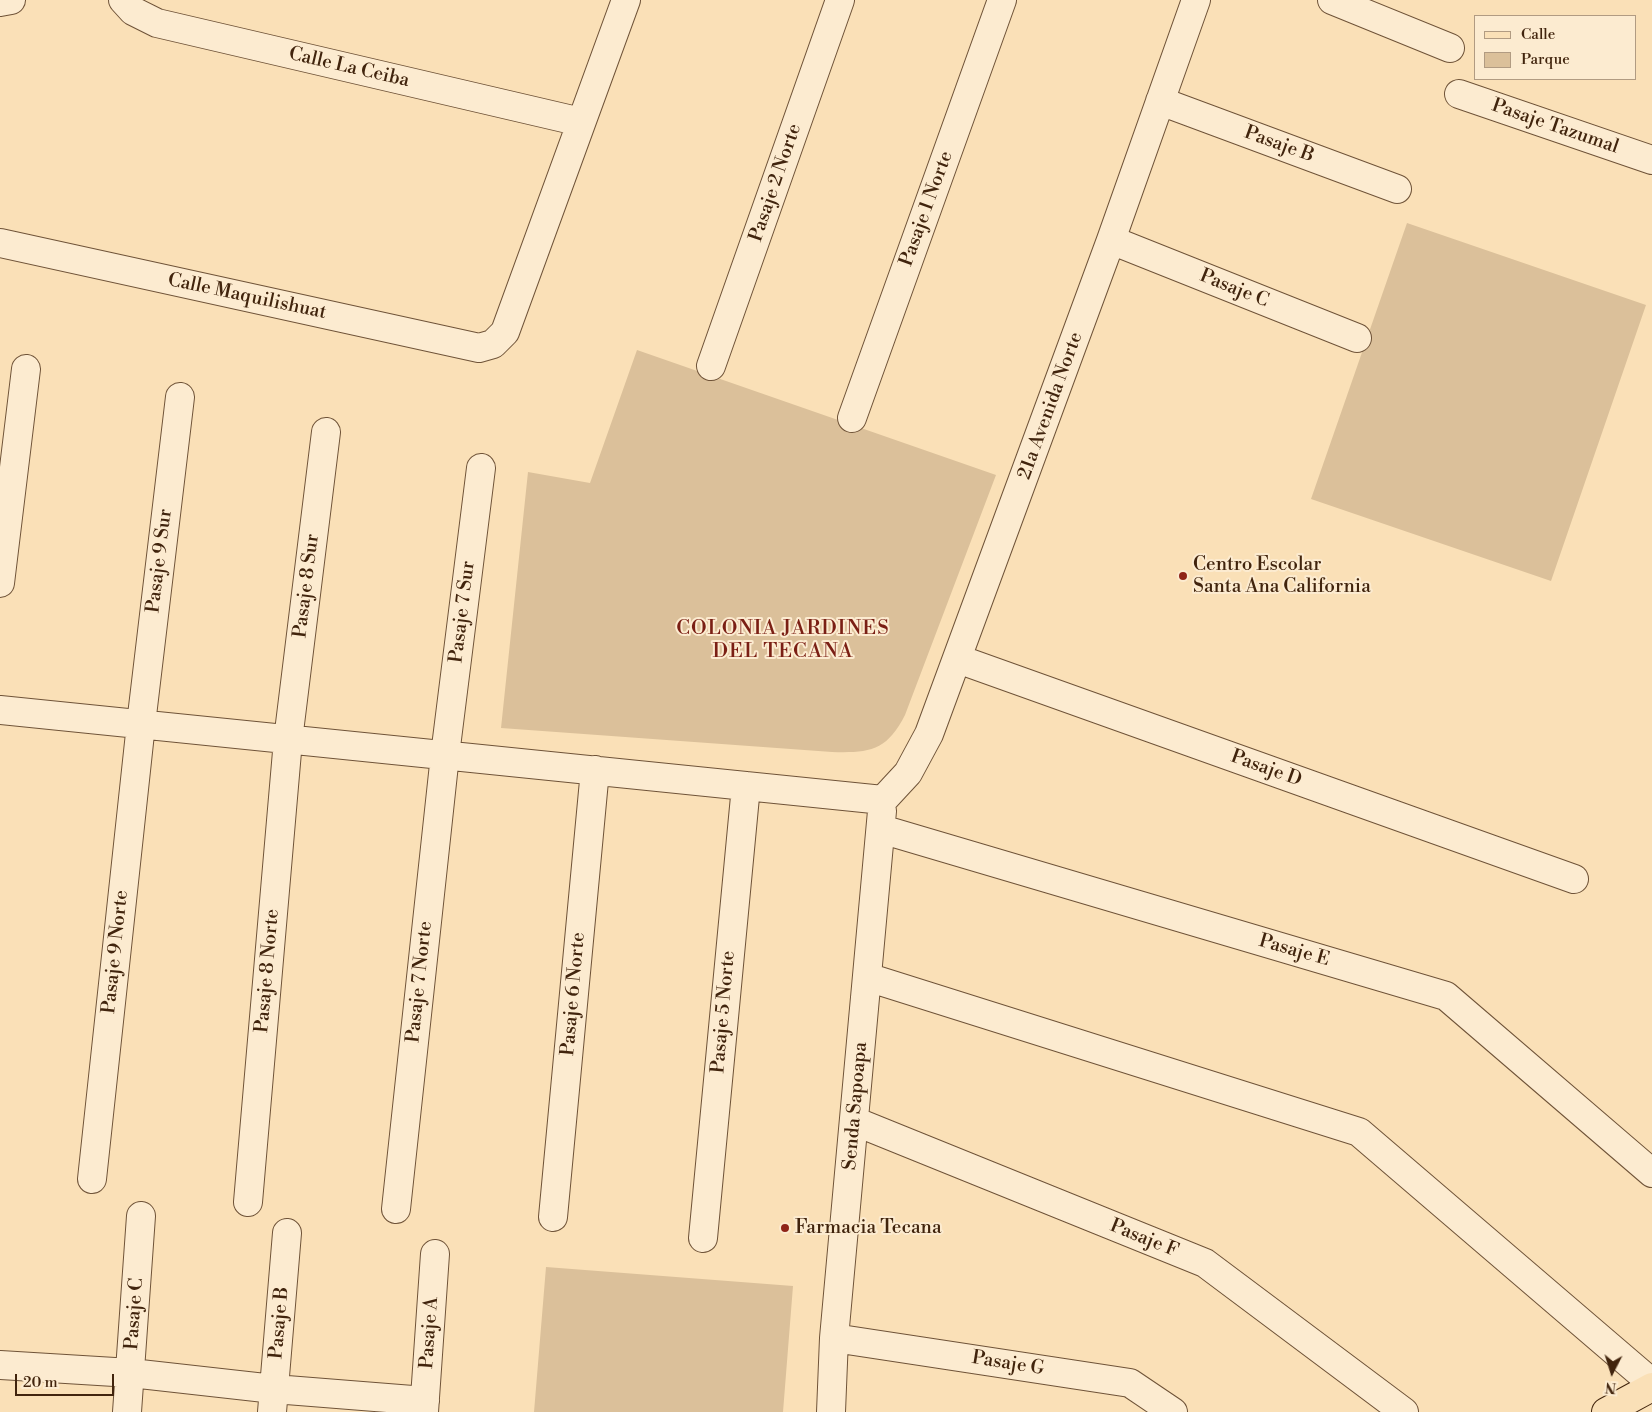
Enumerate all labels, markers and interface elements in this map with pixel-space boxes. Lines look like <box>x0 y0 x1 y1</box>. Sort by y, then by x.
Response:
legend <box>1474 15 1637 80</box>
text: Calle <box>1521 25 1555 44</box>
street label: Calle La Ceiba <box>287 43 411 93</box>
text: Parque <box>1521 50 1570 69</box>
street label: Pasaje Tazumal <box>1488 95 1622 159</box>
street label: Pasaje 2 Norte <box>745 121 807 245</box>
street label: Pasaje B <box>1241 122 1317 168</box>
street label: Pasaje 1 Norte <box>896 148 958 270</box>
street label: Pasaje C <box>1196 265 1272 313</box>
street label: Calle Maquilishuat <box>166 269 328 325</box>
street label: 21a Avenida Norte <box>1014 329 1088 483</box>
street label: Pasaje 9 Sur <box>142 508 178 614</box>
street label: Pasaje 8 Sur <box>289 533 325 639</box>
place label: Centro Escolar Santa Ana California <box>1193 554 1371 598</box>
street label: Pasaje 7 Sur <box>445 560 481 664</box>
marker: Centro Escolar Santa Ana California <box>1177 570 1189 582</box>
district label: COLONIA JARDINES DEL TECANA <box>674 617 892 664</box>
street label: Pasaje D <box>1227 746 1305 792</box>
street label: Pasaje 9 Norte <box>98 889 134 1015</box>
street label: Pasaje 8 Norte <box>251 908 285 1034</box>
street label: Pasaje 7 Norte <box>402 920 438 1044</box>
street label: Pasaje E <box>1256 930 1332 972</box>
street label: Pasaje 6 Norte <box>557 931 591 1057</box>
street label: Pasaje 5 Norte <box>707 950 741 1074</box>
street label: Senda Sapoapa <box>839 1041 873 1171</box>
street label: Pasaje F <box>1106 1215 1182 1263</box>
place label: Farmacia Tecana <box>795 1217 942 1239</box>
marker: Farmacia Tecana <box>779 1222 791 1234</box>
street label: Pasaje C <box>121 1277 149 1351</box>
street label: Pasaje B <box>265 1286 295 1360</box>
street label: Pasaje A <box>416 1296 444 1370</box>
street label: Pasaje G <box>970 1347 1046 1381</box>
north arrow <box>1587 1347 1637 1397</box>
scale bar <box>18 1364 116 1396</box>
text: 20 m <box>23 1373 58 1392</box>
text: N <box>1604 1377 1617 1396</box>

